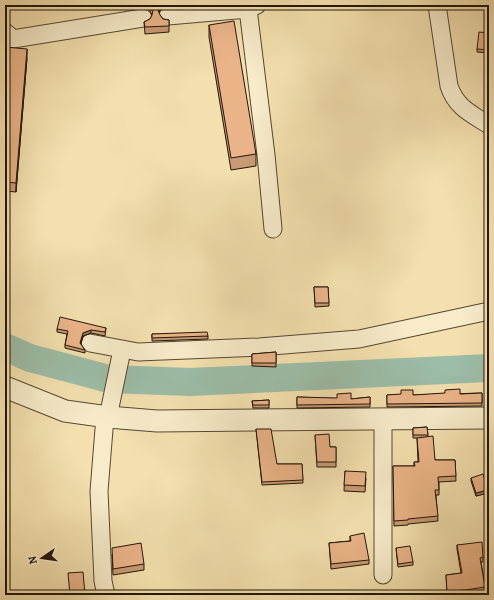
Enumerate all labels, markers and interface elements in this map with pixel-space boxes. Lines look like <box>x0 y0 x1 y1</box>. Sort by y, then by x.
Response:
north arrow <box>22 538 62 578</box>
text: N <box>25 555 41 566</box>

